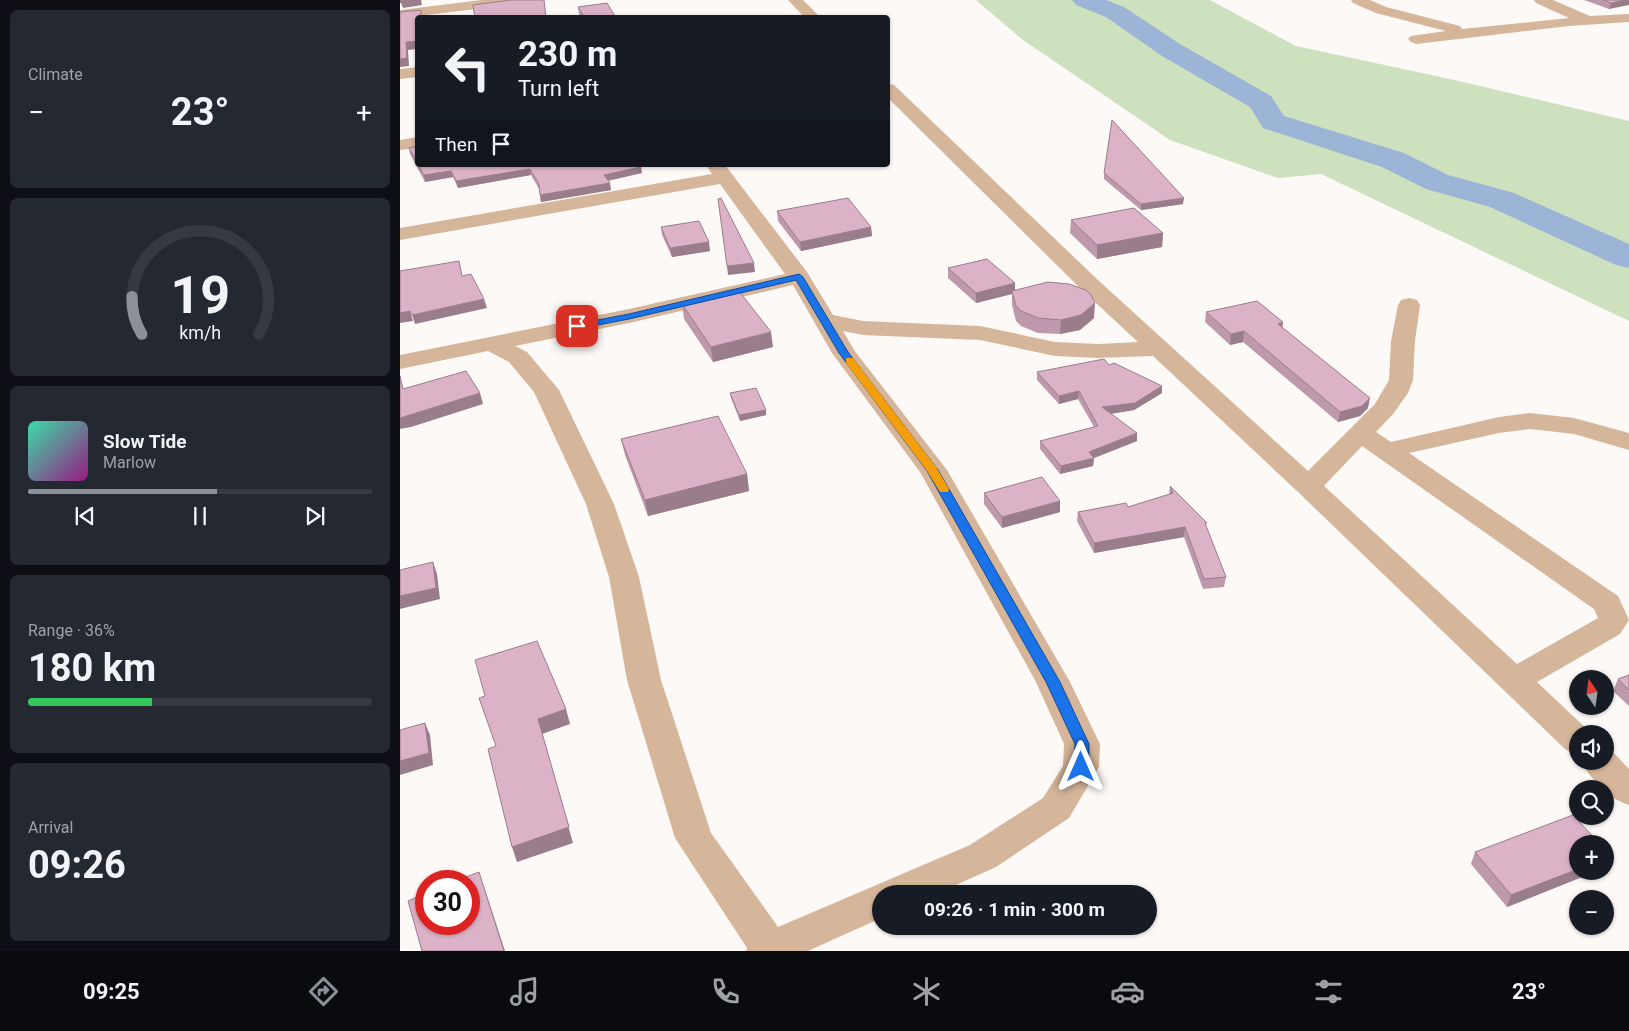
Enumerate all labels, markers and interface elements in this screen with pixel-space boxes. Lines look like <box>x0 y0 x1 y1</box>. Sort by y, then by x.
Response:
text: 230 m <box>518 34 617 75</box>
icon: left <box>435 35 500 100</box>
text: Climate <box>28 65 83 84</box>
text: Turn left <box>518 76 599 101</box>
text: 23° <box>171 90 229 134</box>
text: − <box>28 96 44 129</box>
text: + <box>356 96 372 129</box>
icon: arrive <box>487 130 515 158</box>
text: Then <box>435 133 477 156</box>
text: 19 <box>170 265 230 326</box>
pin <box>556 305 598 347</box>
icon: arrive <box>563 312 591 340</box>
text: km/h <box>179 322 221 343</box>
text: Slow Tide <box>103 430 186 453</box>
text: Marlow <box>103 453 156 472</box>
icon: previous <box>71 502 99 530</box>
icon: pause <box>186 502 214 530</box>
icon: next <box>301 502 329 530</box>
text: Range · 36% <box>28 621 115 640</box>
text: 180 km <box>28 646 156 690</box>
north arrow <box>1569 670 1614 715</box>
map controls <box>1569 670 1614 935</box>
button: sound <box>1569 725 1614 770</box>
position arrow <box>1054 740 1106 792</box>
button: search <box>1569 780 1614 825</box>
text: Arrival <box>28 818 73 837</box>
button: + <box>1569 835 1614 880</box>
text: 09:26 <box>28 843 126 887</box>
speed limit sign: 30 <box>415 870 480 935</box>
button: − <box>1569 890 1614 935</box>
text: 09:26 · 1 min · 300 m <box>924 898 1105 921</box>
icon: directions <box>306 974 341 1009</box>
icon: music <box>507 974 542 1009</box>
icon: phone <box>708 974 743 1009</box>
icon: climate <box>909 974 944 1009</box>
icon: car <box>1110 974 1145 1009</box>
icon: filters <box>1311 974 1346 1009</box>
text: 09:25 <box>83 979 140 1004</box>
text: 23° <box>1512 979 1546 1004</box>

